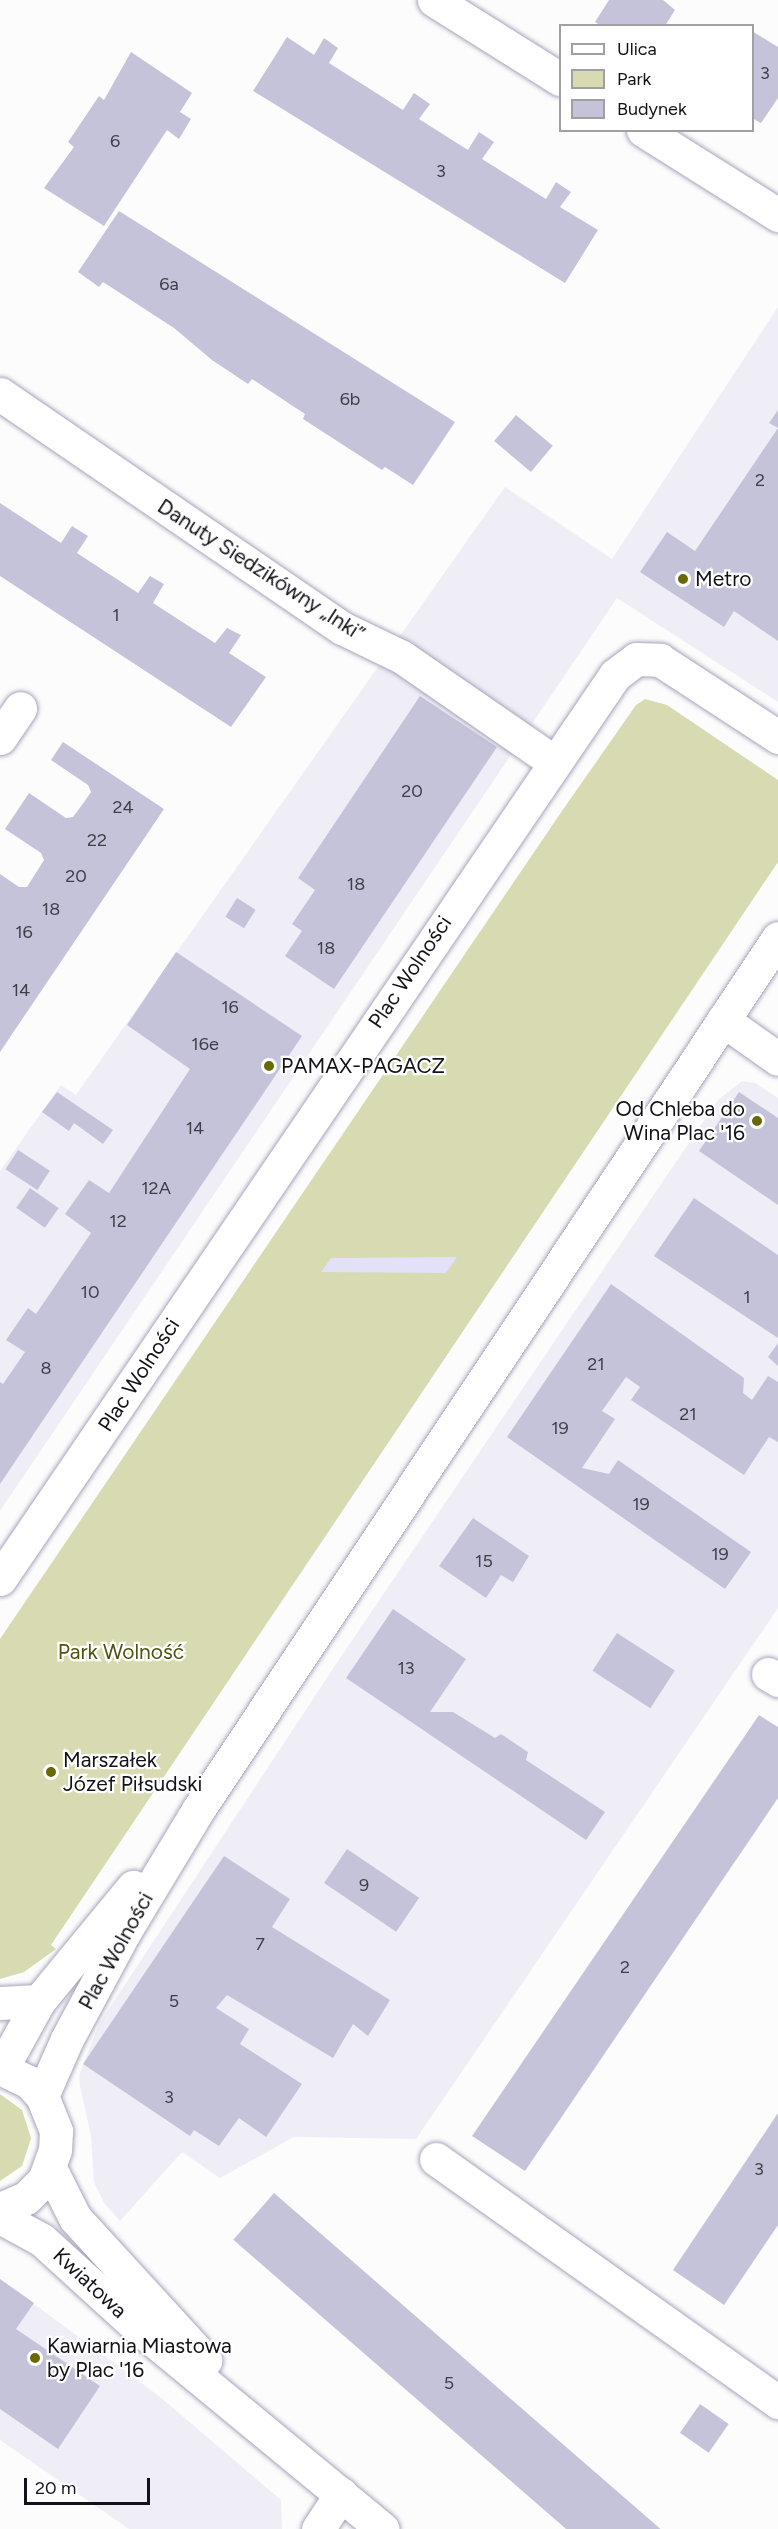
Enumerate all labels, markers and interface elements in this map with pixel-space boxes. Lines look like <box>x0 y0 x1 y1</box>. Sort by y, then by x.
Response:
legend <box>559 24 754 132</box>
text: Ulica <box>617 38 657 60</box>
house number: 3 <box>760 62 770 84</box>
text: Park <box>617 68 651 90</box>
text: Budynek <box>617 98 687 120</box>
house number: 6 <box>110 130 120 152</box>
house number: 3 <box>436 160 446 182</box>
house number: 6a <box>159 273 179 295</box>
house number: 6b <box>340 388 360 410</box>
house number: 2 <box>755 469 765 491</box>
street label: Danuty Siedzikówny „Inki” <box>153 494 369 646</box>
place label: Metro <box>695 566 751 592</box>
marker: Metro <box>676 572 690 586</box>
house number: 1 <box>112 604 120 626</box>
house number: 20 <box>401 780 423 802</box>
house number: 24 <box>112 796 134 818</box>
house number: 22 <box>87 829 107 851</box>
house number: 20 <box>65 865 87 887</box>
house number: 18 <box>347 873 365 895</box>
house number: 18 <box>42 898 60 920</box>
street label: Plac Wolności <box>363 911 457 1033</box>
house number: 16 <box>15 921 33 943</box>
house number: 18 <box>317 937 335 959</box>
house number: 14 <box>12 979 30 1001</box>
house number: 16 <box>221 996 239 1018</box>
house number: 16e <box>191 1033 219 1055</box>
place label: PAMAX-PAGACZ <box>281 1053 445 1079</box>
marker: PAMAX-PAGACZ <box>262 1059 276 1073</box>
place label: Od Chleba do Wina Plac '16 <box>616 1096 745 1146</box>
marker: Od Chleba do Wina Plac '16 <box>750 1114 764 1128</box>
house number: 14 <box>186 1117 204 1139</box>
house number: 12A <box>141 1177 171 1199</box>
house number: 12 <box>109 1210 127 1232</box>
house number: 10 <box>81 1281 99 1303</box>
house number: 1 <box>743 1286 751 1308</box>
street label: Plac Wolności <box>93 1314 185 1436</box>
house number: 21 <box>587 1353 605 1375</box>
house number: 8 <box>40 1357 52 1379</box>
house number: 21 <box>679 1403 697 1425</box>
house number: 19 <box>551 1417 569 1439</box>
house number: 19 <box>632 1493 650 1515</box>
house number: 19 <box>711 1543 729 1565</box>
house number: 15 <box>475 1550 493 1572</box>
park label: Park Wolność <box>58 1639 184 1665</box>
house number: 13 <box>397 1657 415 1679</box>
place label: Marszałek Józef Piłsudski <box>63 1747 202 1797</box>
marker: Marszałek Józef Piłsudski <box>44 1765 58 1779</box>
house number: 9 <box>359 1874 369 1896</box>
street label: Plac Wolności <box>73 1888 159 2014</box>
house number: 7 <box>255 1933 265 1955</box>
house number: 2 <box>620 1956 630 1978</box>
house number: 5 <box>169 1990 179 2012</box>
house number: 3 <box>164 2086 174 2108</box>
house number: 3 <box>754 2158 764 2180</box>
street label: Kwiatowa <box>48 2243 132 2323</box>
place label: Kawiarnia Miastowa by Plac '16 <box>47 2333 232 2383</box>
marker: Kawiarnia Miastowa by Plac '16 <box>28 2351 42 2365</box>
house number: 5 <box>444 2372 454 2394</box>
scale bar <box>27 2466 153 2504</box>
text: 20 m <box>35 2477 76 2499</box>

